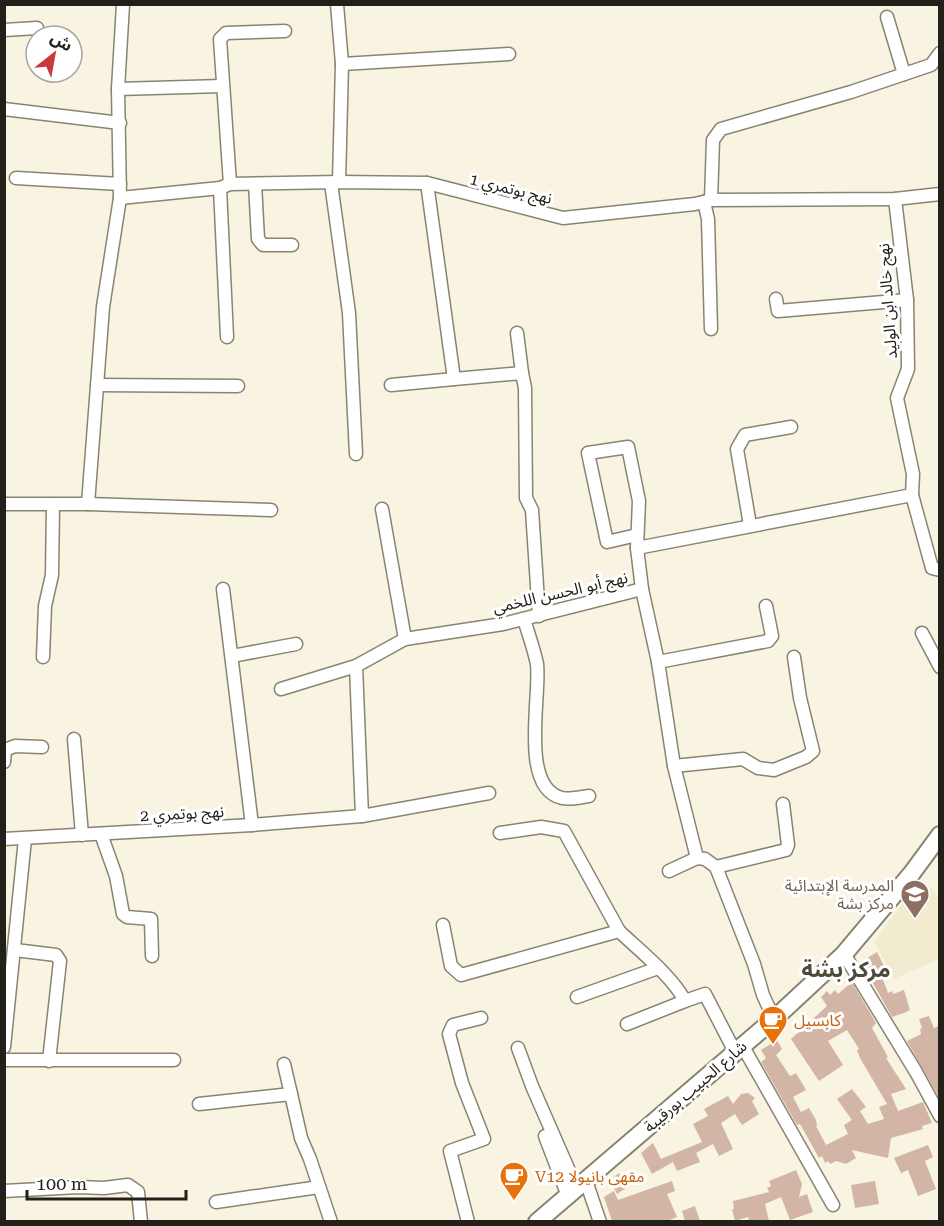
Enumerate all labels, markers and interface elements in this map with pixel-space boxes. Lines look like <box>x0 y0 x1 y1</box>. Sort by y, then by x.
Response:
north arrow <box>24 24 84 84</box>
text: ش <box>47 28 76 55</box>
street label: نهج بوتمري 1 <box>467 169 554 211</box>
street label: نهج خالد ابن الوليد <box>874 242 904 359</box>
street label: نهج أبو الحسن اللخمي <box>491 568 630 620</box>
street label: نهج بوتمري 2 <box>139 802 225 828</box>
place label: المدرسة الإبتدائية مركز بشة <box>785 876 894 913</box>
school or university icon: المدرسة الإبتدائية مركز بشة <box>899 878 931 920</box>
district label: مركز بشة <box>802 957 890 982</box>
cafe icon: كابسيل <box>757 1004 789 1046</box>
place label: كابسيل <box>794 1011 841 1030</box>
street label: شارع الحبيب بورقيبة <box>640 1037 753 1138</box>
cafe icon: V12 مقهى بانيولا <box>498 1160 530 1202</box>
scale bar <box>27 1163 186 1201</box>
place label: V12 مقهى بانيولا <box>535 1167 645 1186</box>
text: 100 m <box>36 1173 87 1194</box>

